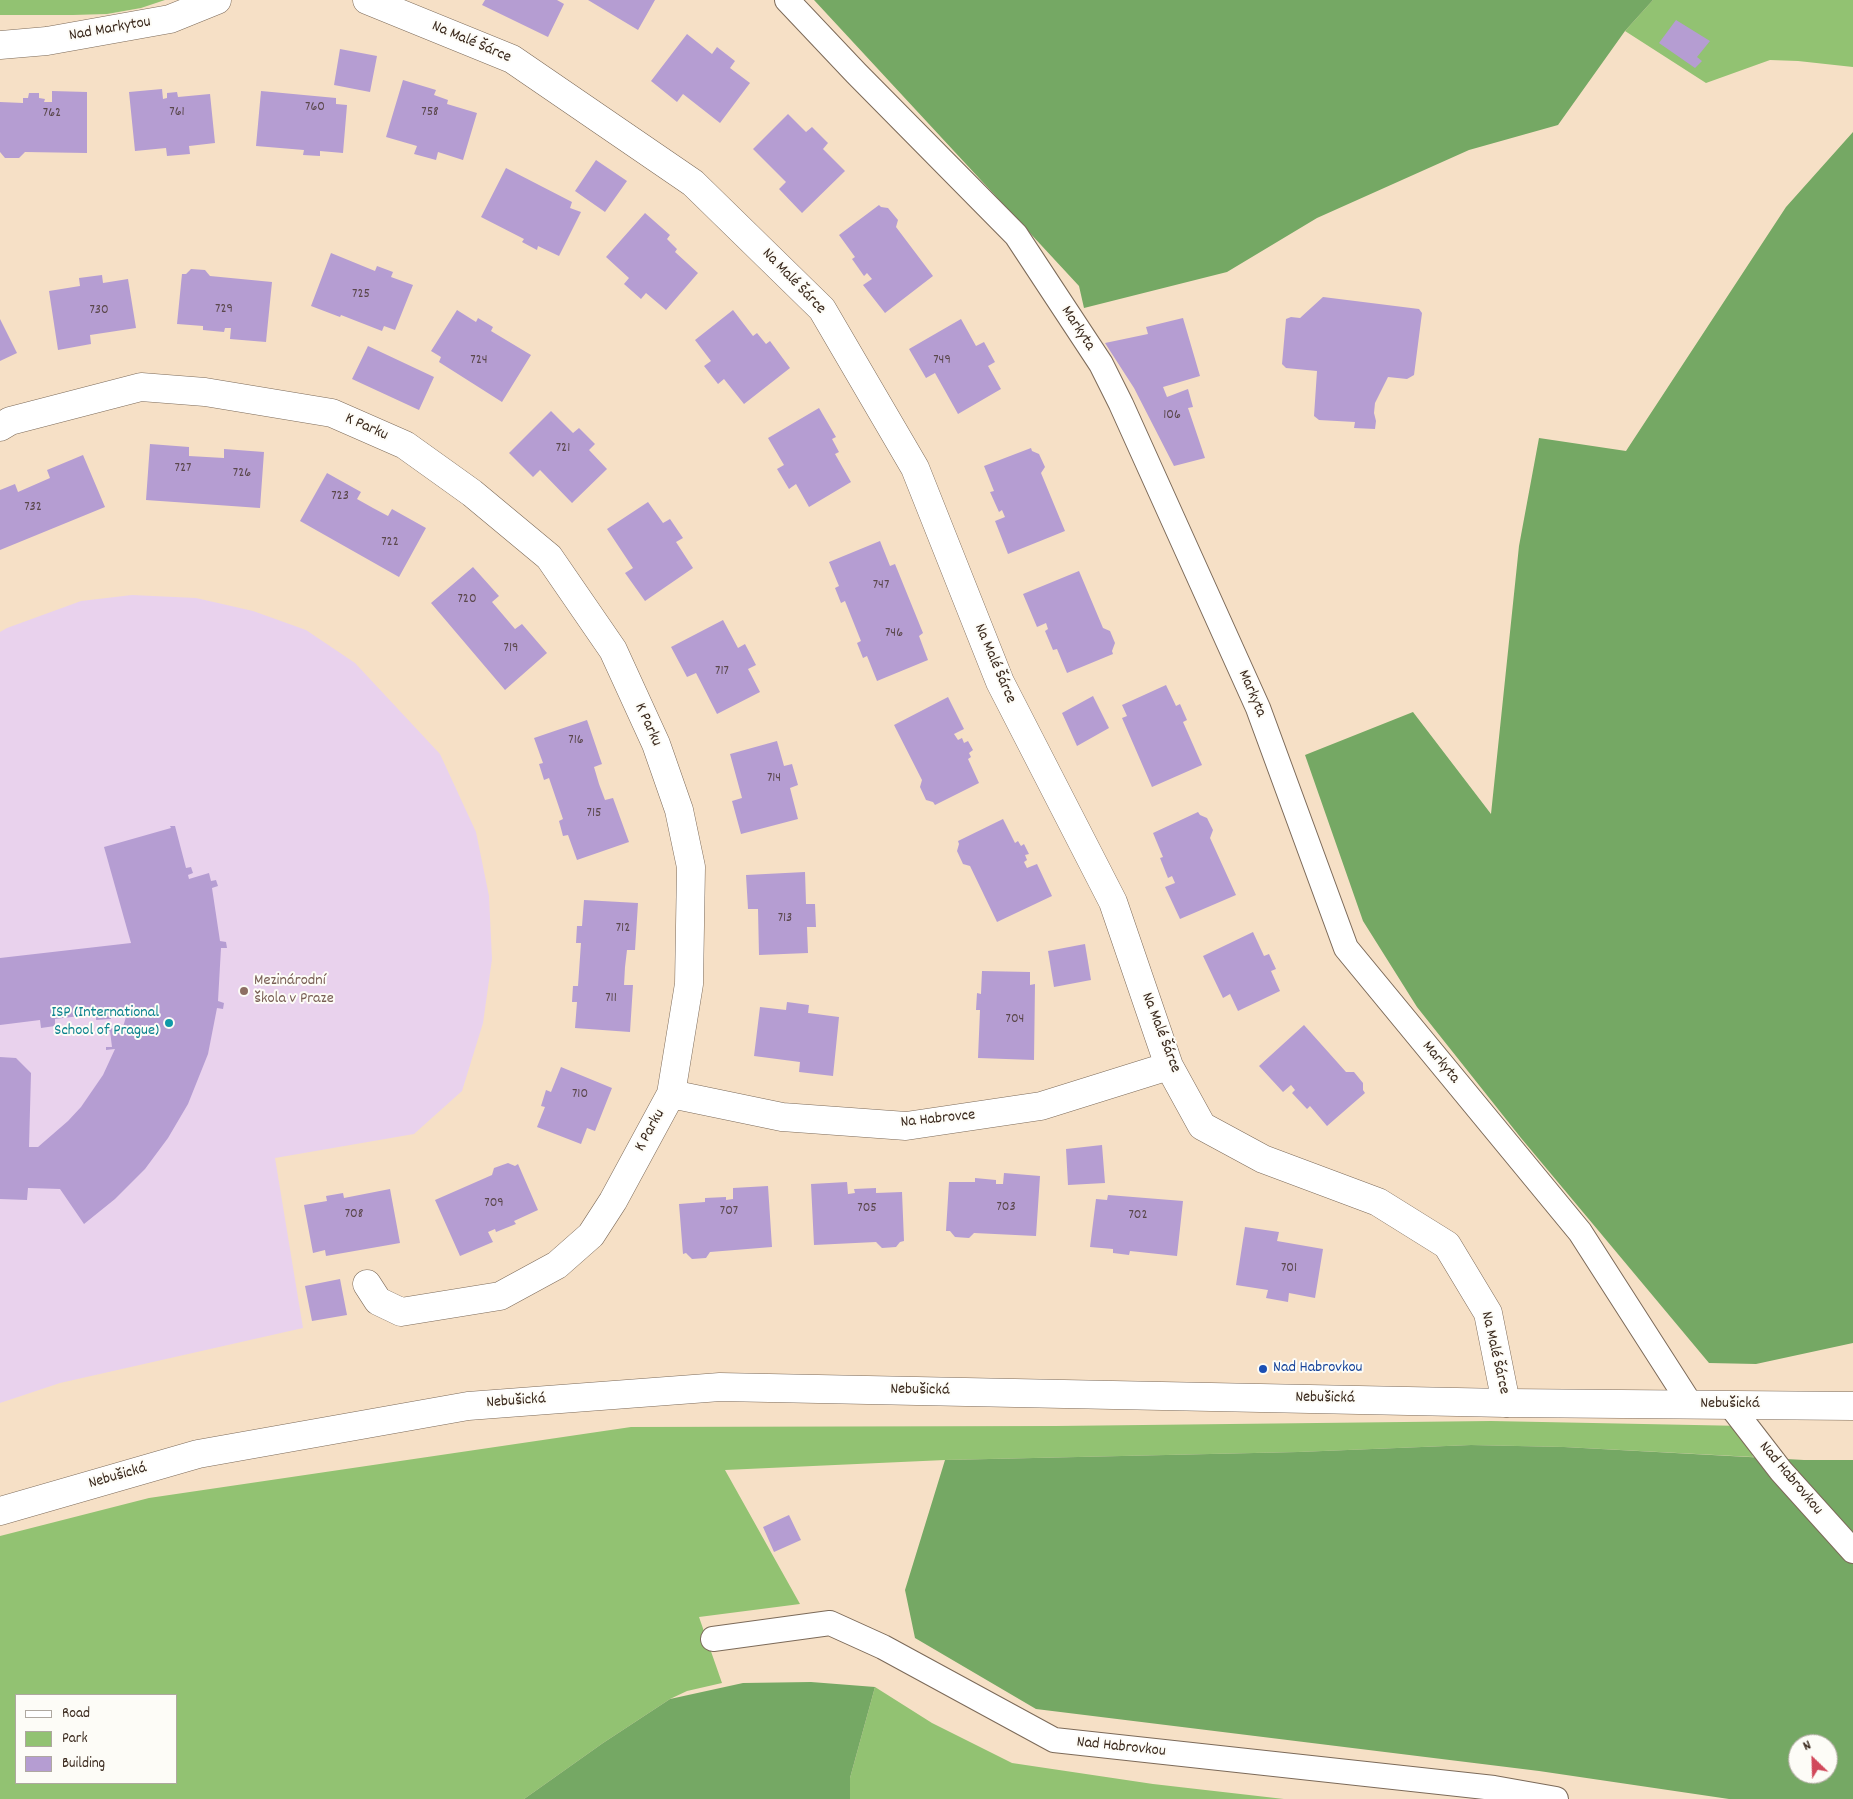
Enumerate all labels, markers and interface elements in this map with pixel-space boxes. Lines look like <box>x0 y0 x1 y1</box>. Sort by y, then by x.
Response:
street label: Nad Markytou <box>68 13 152 47</box>
street label: Na Malé Šárce <box>428 18 514 68</box>
house number: 760 <box>305 100 325 116</box>
house number: 761 <box>169 105 185 121</box>
house number: 758 <box>421 105 439 121</box>
house number: 762 <box>43 106 61 122</box>
street label: Na Malé Šárce <box>757 245 829 319</box>
house number: 725 <box>352 287 370 303</box>
house number: 729 <box>215 302 233 318</box>
house number: 730 <box>89 303 109 319</box>
street label: Markyta <box>1056 303 1098 355</box>
house number: 724 <box>470 353 488 369</box>
house number: 749 <box>933 353 951 369</box>
house number: 106 <box>1163 408 1181 424</box>
street label: K Parku <box>341 410 391 446</box>
house number: 721 <box>556 441 570 457</box>
house number: 727 <box>175 461 191 477</box>
house number: 726 <box>233 466 251 482</box>
house number: 723 <box>331 489 349 505</box>
house number: 732 <box>24 500 42 516</box>
house number: 722 <box>381 535 399 551</box>
house number: 747 <box>873 578 889 594</box>
house number: 720 <box>457 592 477 608</box>
street label: Na Malé Šárce <box>969 621 1019 707</box>
house number: 746 <box>885 626 903 642</box>
house number: 719 <box>504 641 518 657</box>
house number: 717 <box>715 664 729 680</box>
street label: Markyta <box>1233 668 1269 720</box>
street label: K Parku <box>629 700 665 750</box>
house number: 716 <box>568 733 584 749</box>
house number: 714 <box>767 771 781 787</box>
house number: 715 <box>587 806 601 822</box>
house number: 713 <box>778 911 792 927</box>
house number: 712 <box>616 921 630 937</box>
place label: Mezinárodní škola v Praze <box>254 972 334 1010</box>
marker: Mezinárodní škola v Praze <box>238 985 250 997</box>
street label: Na Malé Šárce <box>1136 990 1184 1076</box>
house number: 711 <box>605 991 617 1007</box>
place label: ISP (International School of Prague) <box>51 1004 159 1042</box>
house number: 704 <box>1006 1012 1024 1028</box>
marker: ISP (International School of Prague) <box>163 1017 175 1029</box>
street label: Markyta <box>1417 1038 1463 1088</box>
house number: 710 <box>572 1087 588 1103</box>
street label: K Parku <box>632 1107 670 1155</box>
street label: Na Habrovce <box>900 1107 976 1133</box>
house number: 709 <box>484 1196 504 1212</box>
house number: 703 <box>996 1200 1016 1216</box>
house number: 705 <box>857 1201 877 1217</box>
house number: 707 <box>720 1204 738 1220</box>
house number: 708 <box>345 1207 363 1223</box>
house number: 702 <box>1128 1208 1148 1224</box>
house number: 701 <box>1281 1261 1297 1277</box>
street label: Na Malé Šárce <box>1475 1310 1513 1396</box>
place label: Nad Habrovkou <box>1273 1359 1363 1379</box>
marker: Nad Habrovkou <box>1257 1363 1269 1375</box>
street label: Nebušická <box>890 1381 950 1401</box>
street label: Nebušická <box>1295 1389 1355 1409</box>
street label: Nebušická <box>486 1390 546 1414</box>
street label: Nebušická <box>1700 1395 1760 1415</box>
street label: Nad Habrovkou <box>1754 1439 1826 1519</box>
street label: Nebušická <box>87 1460 149 1494</box>
legend <box>15 1694 178 1784</box>
text: Road <box>62 1703 90 1725</box>
text: Park <box>62 1728 88 1750</box>
street label: Nad Habrovkou <box>1075 1734 1167 1762</box>
north arrow <box>1788 1734 1838 1784</box>
text: N <box>1800 1736 1815 1757</box>
text: Building <box>62 1753 105 1775</box>

